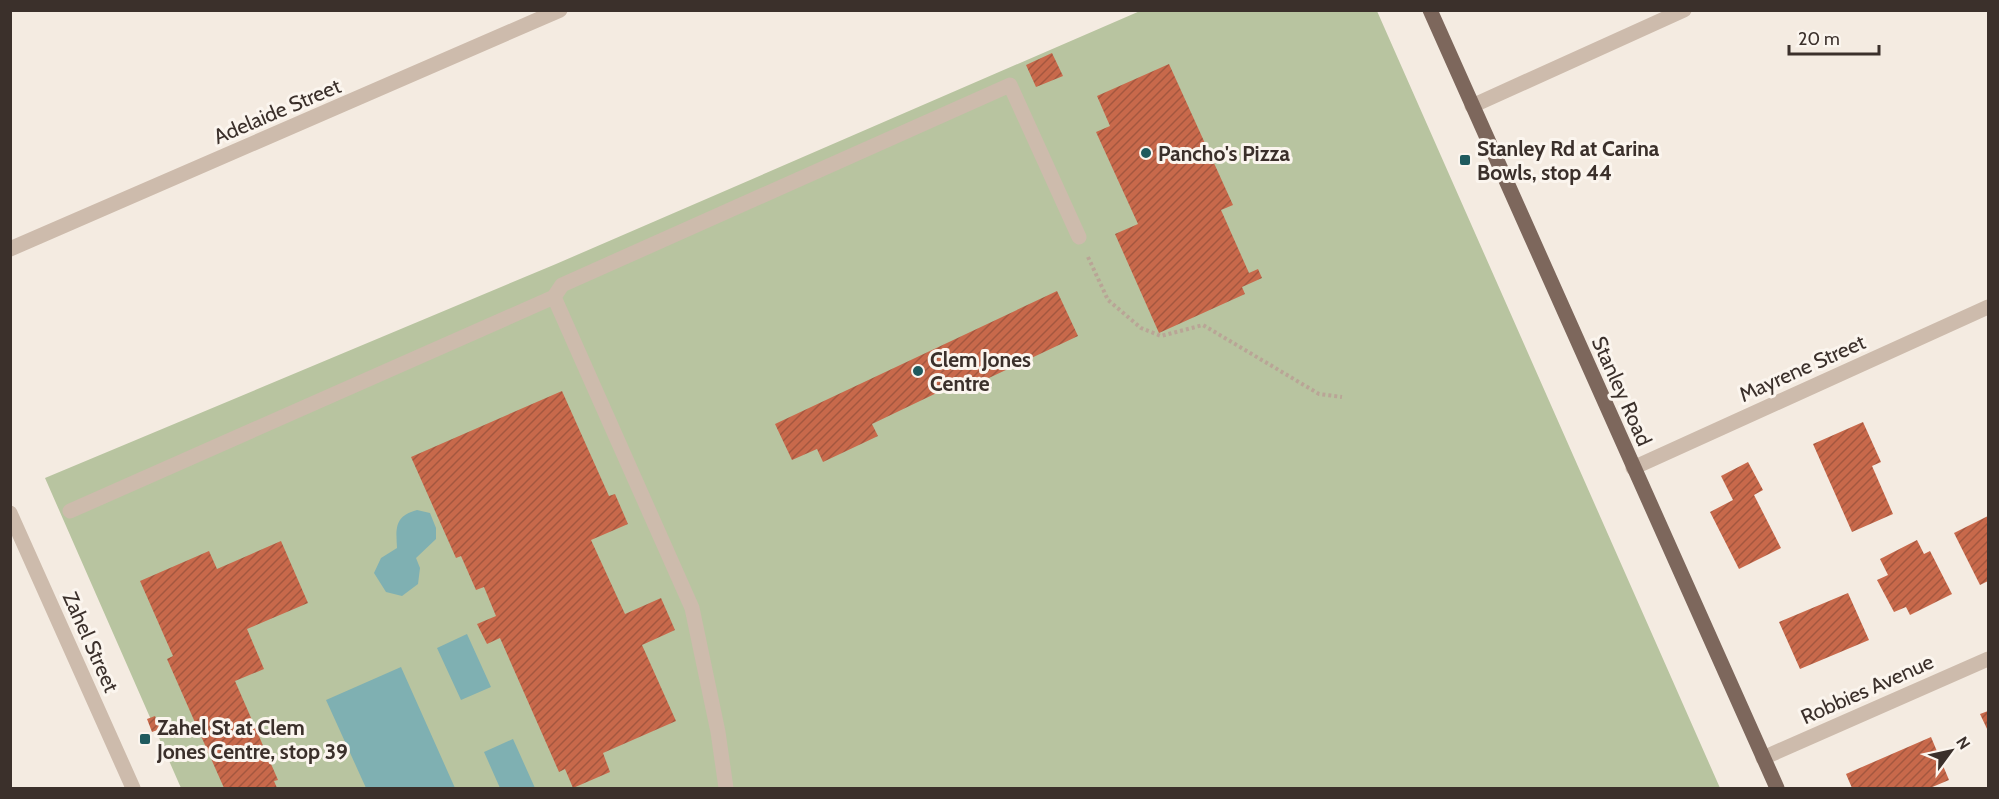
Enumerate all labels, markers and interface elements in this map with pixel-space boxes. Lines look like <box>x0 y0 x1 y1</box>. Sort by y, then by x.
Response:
scale bar <box>1789 18 1879 56</box>
text: 20 m <box>1798 28 1840 50</box>
street label: Adelaide Street <box>210 73 344 149</box>
place label: Stanley Rd at Carina Bowls, stop 44 <box>1477 136 1660 185</box>
place label: Pancho's Pizza <box>1158 141 1290 166</box>
marker: Pancho's Pizza <box>1139 146 1153 160</box>
marker: Stanley Rd at Carina Bowls, stop 44 <box>1458 153 1472 167</box>
street label: Mayrene Street <box>1735 329 1869 407</box>
street label: Stanley Road <box>1587 332 1657 450</box>
place label: Clem Jones Centre <box>930 347 1031 396</box>
marker: Clem Jones Centre <box>911 364 925 378</box>
street label: Zahel Street <box>58 588 124 696</box>
street label: Robbies Avenue <box>1797 649 1937 729</box>
place label: Zahel St at Clem Jones Centre, stop 39 <box>156 715 348 764</box>
north arrow <box>1921 721 1981 781</box>
marker: Zahel St at Clem Jones Centre, stop 39 <box>138 732 152 746</box>
text: N <box>1952 733 1974 753</box>

